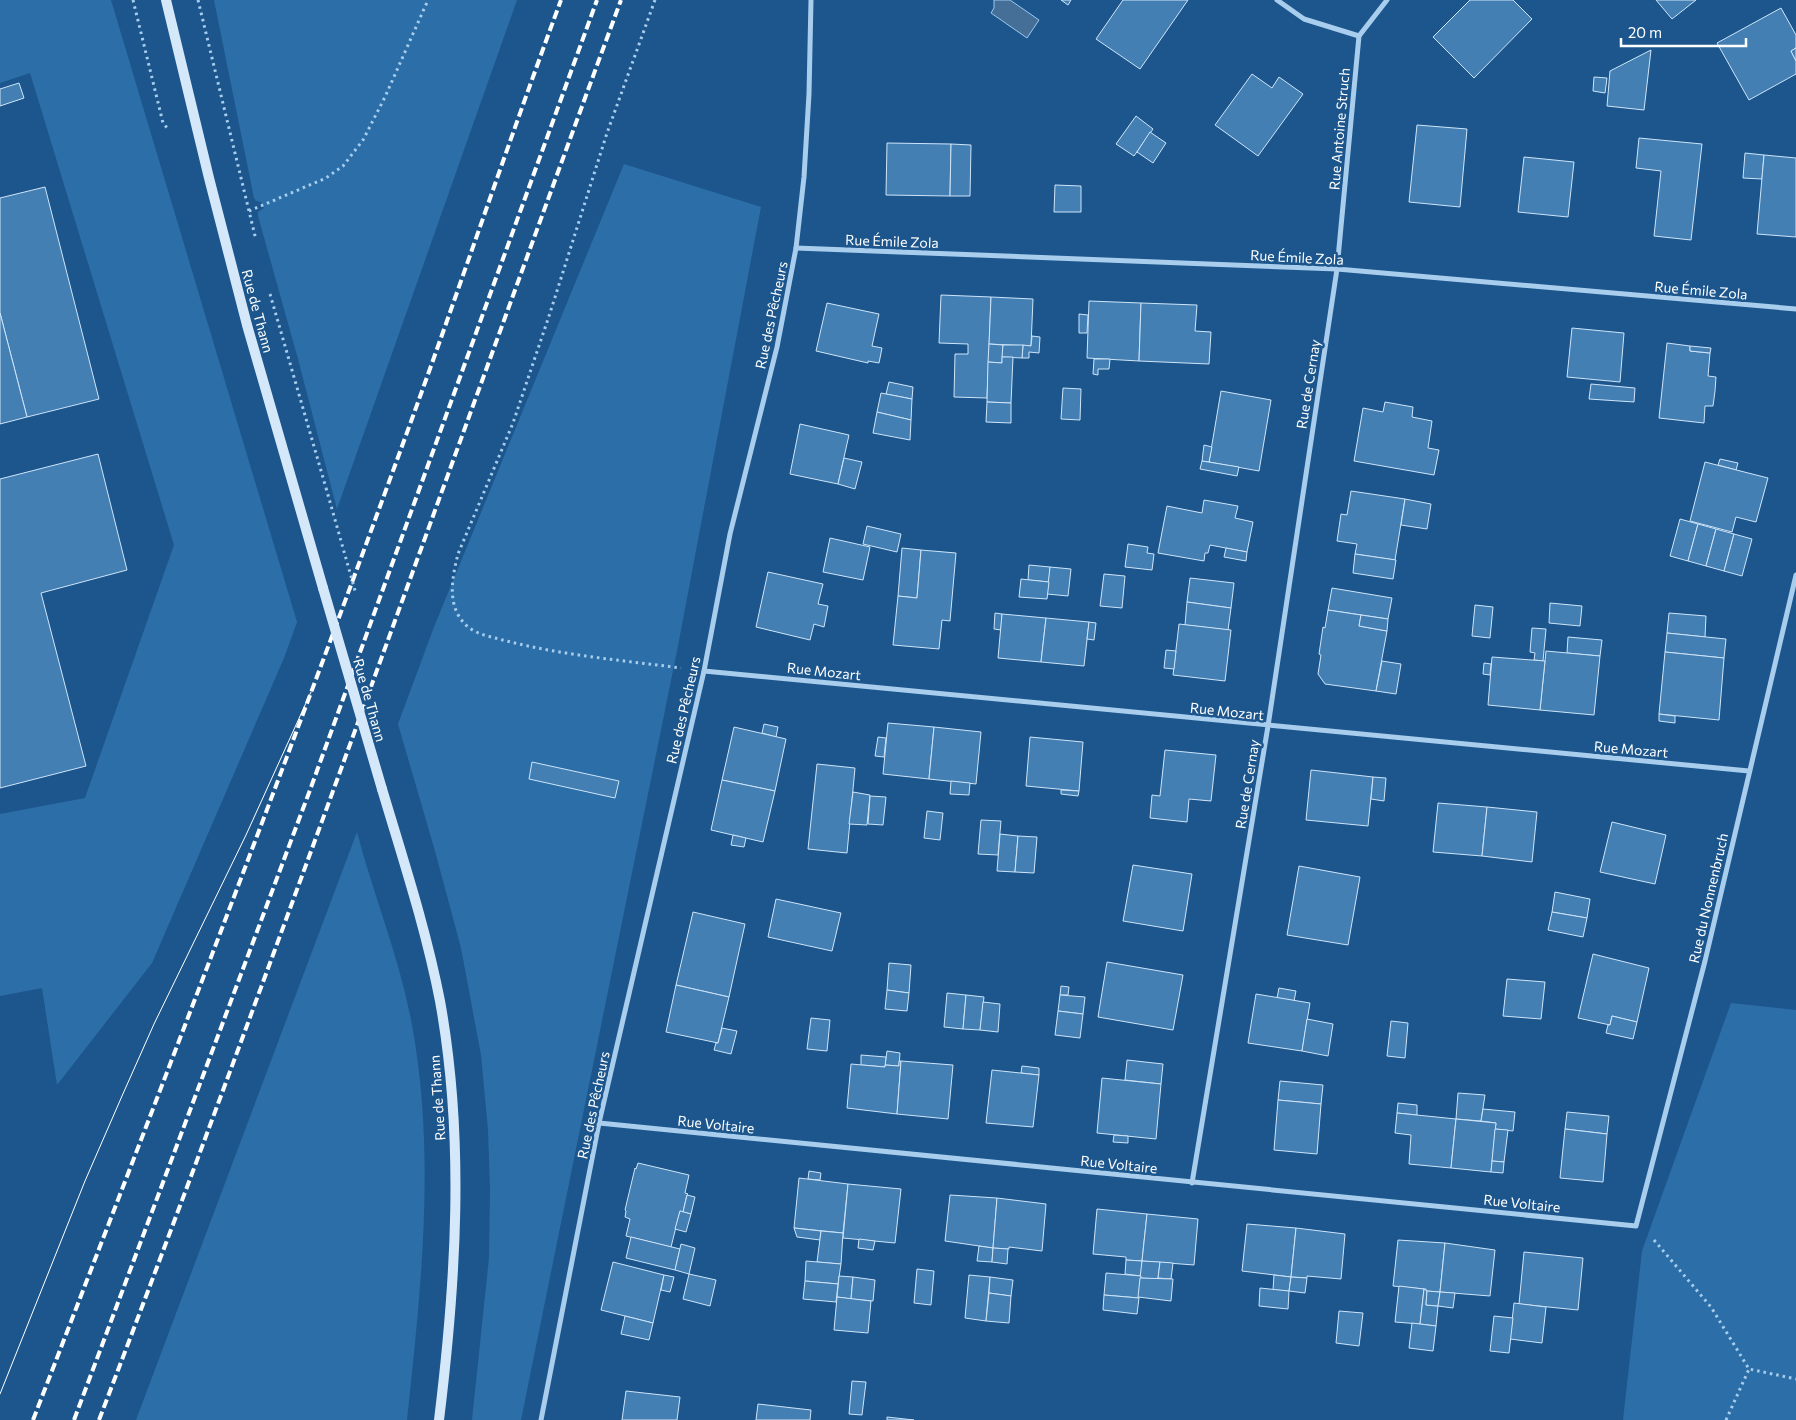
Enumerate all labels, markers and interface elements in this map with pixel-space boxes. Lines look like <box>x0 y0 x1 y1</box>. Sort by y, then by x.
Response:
scale bar <box>1621 15 1746 47</box>
text: 20 m <box>1628 23 1662 41</box>
street label: Rue Antoine Struch <box>1325 67 1353 191</box>
street label: Rue Émile Zola <box>845 231 939 251</box>
street label: Rue Émile Zola <box>1250 246 1344 268</box>
street label: Rue des Pêcheurs <box>751 260 791 370</box>
street label: Rue de Thann <box>239 267 277 355</box>
street label: Rue Émile Zola <box>1654 277 1748 303</box>
street label: Rue de Cernay <box>1293 338 1323 430</box>
street label: Rue des Pêcheurs <box>662 655 704 765</box>
street label: Rue de Thann <box>350 656 390 744</box>
street label: Rue Mozart <box>786 659 862 683</box>
street label: Rue Mozart <box>1189 699 1265 723</box>
street label: Rue Mozart <box>1593 737 1669 761</box>
street label: Rue de Cernay <box>1232 738 1262 830</box>
street label: Rue du Nonnenbruch <box>1685 831 1731 965</box>
street label: Rue des Pêcheurs <box>573 1050 613 1160</box>
street label: Rue de Thann <box>426 1055 448 1141</box>
street label: Rue Voltaire <box>677 1112 755 1136</box>
street label: Rue Voltaire <box>1080 1152 1158 1176</box>
street label: Rue Voltaire <box>1483 1191 1561 1215</box>

